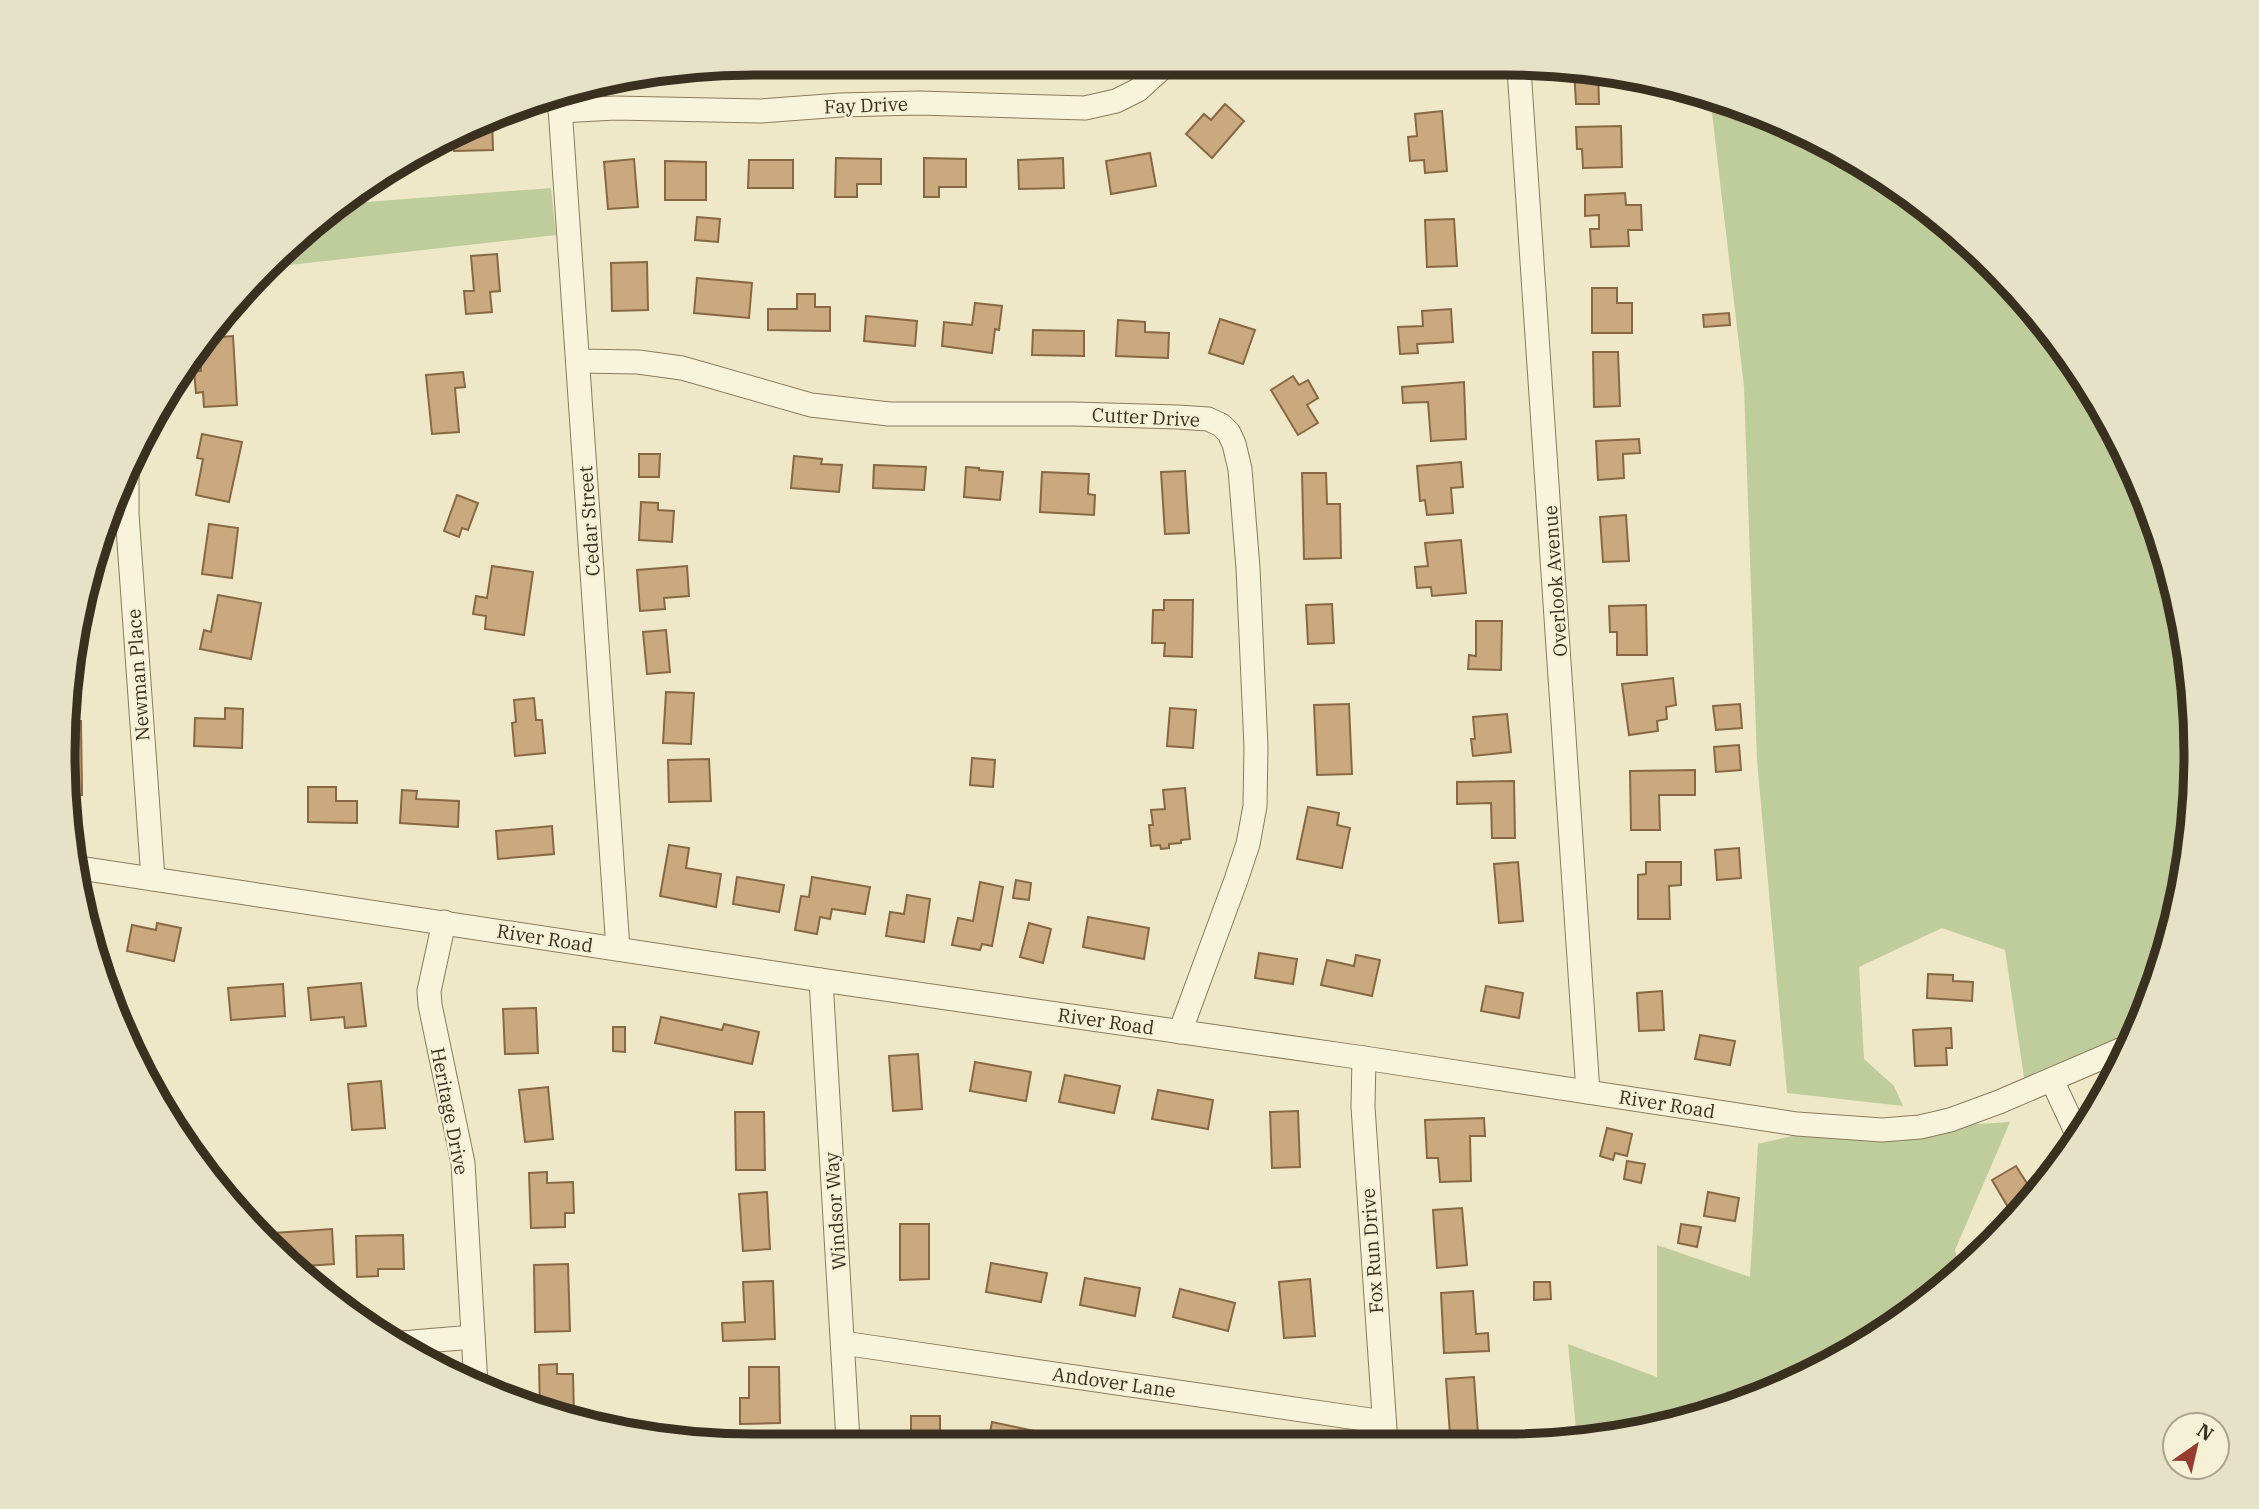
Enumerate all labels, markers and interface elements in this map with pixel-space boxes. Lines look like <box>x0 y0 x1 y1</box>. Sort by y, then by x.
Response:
street label: Fay Drive <box>824 92 908 118</box>
street label: Cutter Drive <box>1091 402 1201 432</box>
street label: Cedar Street <box>573 465 605 577</box>
street label: Overlook Avenue <box>1538 504 1572 658</box>
street label: Newman Place <box>121 608 155 742</box>
street label: River Road <box>495 919 595 957</box>
street label: River Road <box>1056 1002 1156 1040</box>
street label: Heritage Drive <box>426 1045 474 1177</box>
street label: River Road <box>1617 1085 1717 1123</box>
street label: Windsor Way <box>819 1150 851 1271</box>
street label: Fox Run Drive <box>1356 1188 1388 1314</box>
street label: Andover Lane <box>1051 1361 1177 1403</box>
north arrow <box>2161 1411 2231 1481</box>
text: N <box>2193 1418 2218 1446</box>

